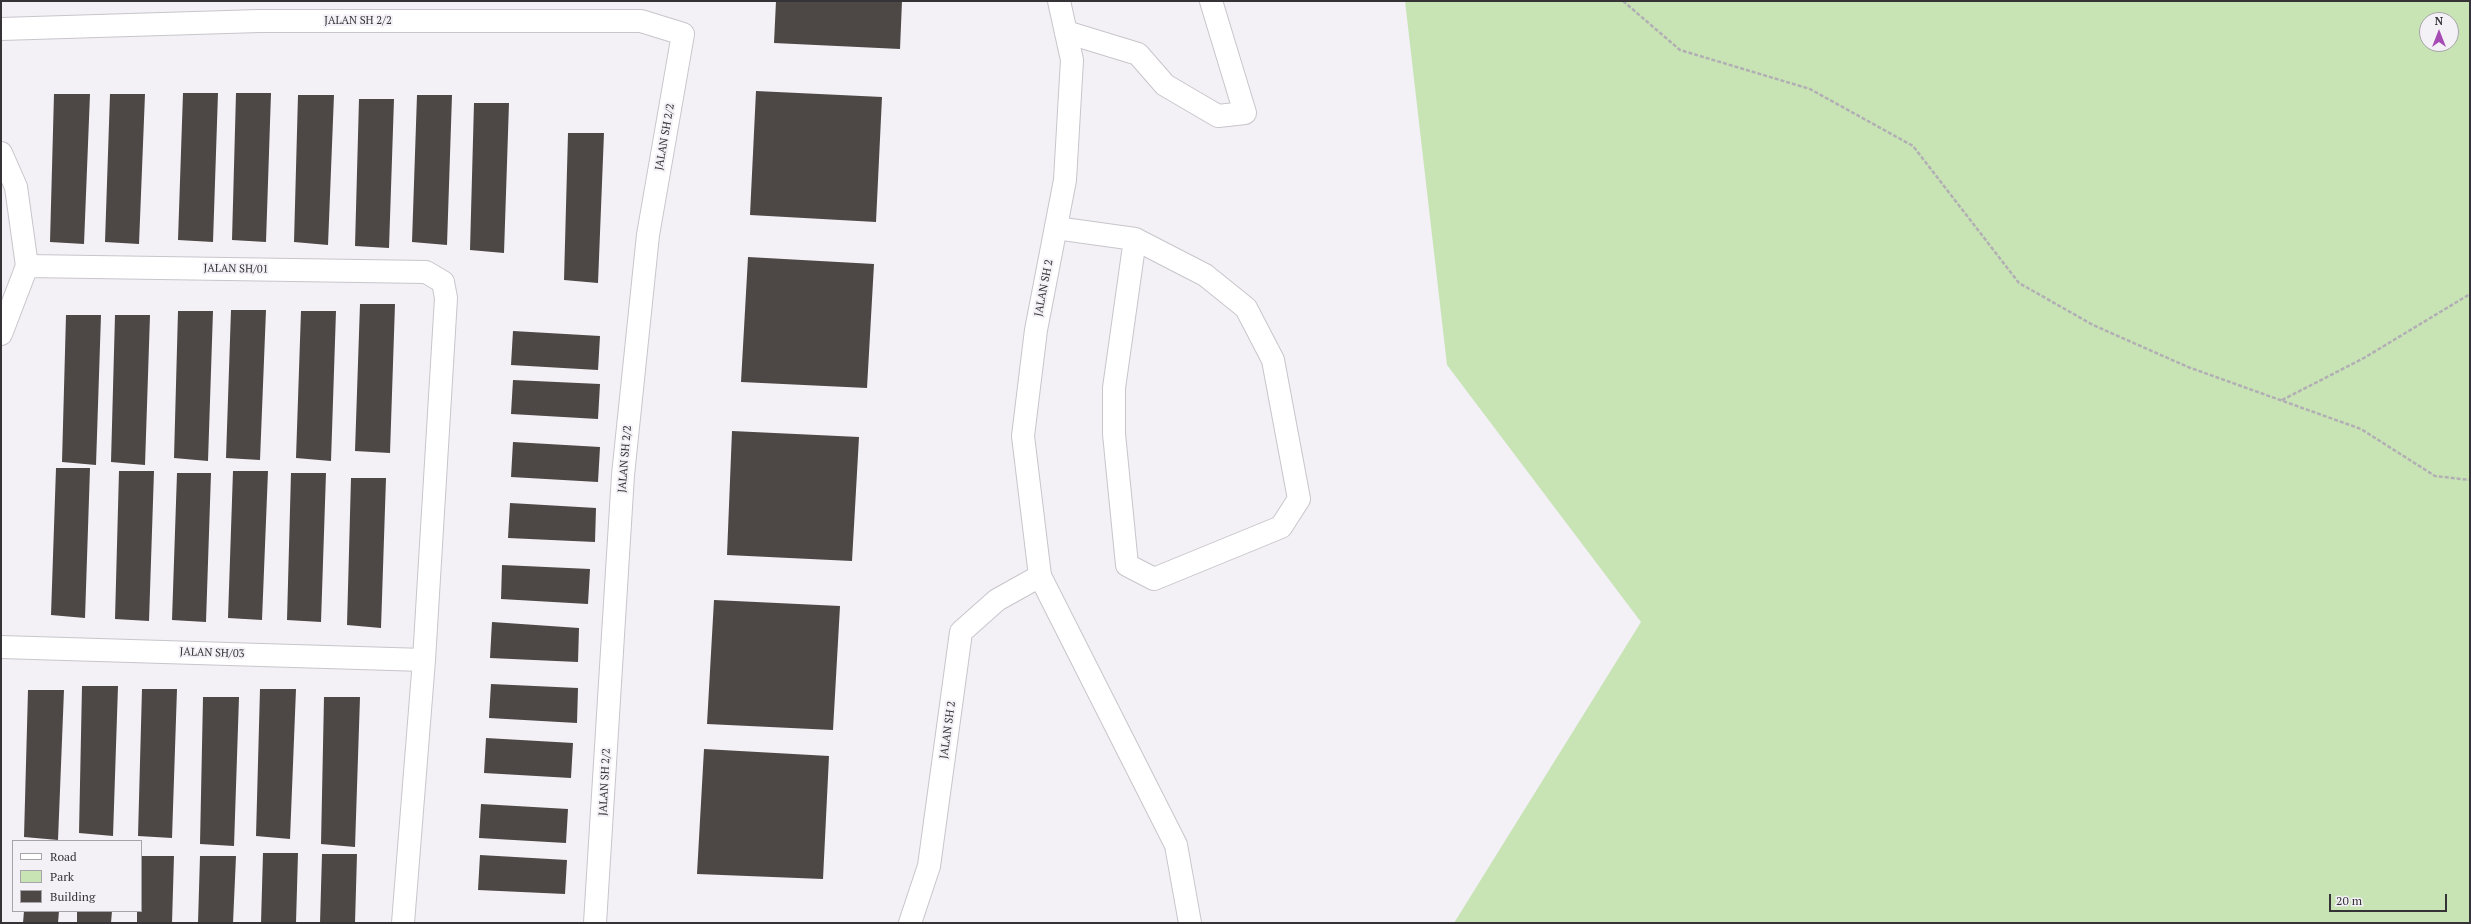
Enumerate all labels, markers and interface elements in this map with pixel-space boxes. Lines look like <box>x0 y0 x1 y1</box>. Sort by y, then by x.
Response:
north arrow <box>2419 12 2459 52</box>
street label: JALAN SH 2/2 <box>324 14 392 28</box>
text: N <box>2435 14 2443 28</box>
street label: JALAN SH 2/2 <box>653 103 677 171</box>
street label: JALAN SH 2 <box>1032 258 1056 318</box>
street label: JALAN SH/01 <box>203 262 269 276</box>
street label: JALAN SH 2/2 <box>615 425 635 493</box>
street label: JALAN SH/03 <box>179 645 245 661</box>
street label: JALAN SH 2 <box>937 700 959 760</box>
street label: JALAN SH 2/2 <box>597 748 613 816</box>
legend <box>12 840 142 912</box>
text: Road <box>50 849 77 864</box>
text: Park <box>50 869 74 884</box>
scale bar <box>2331 886 2449 912</box>
text: Building <box>50 889 95 904</box>
text: 20 m <box>2336 893 2362 908</box>

